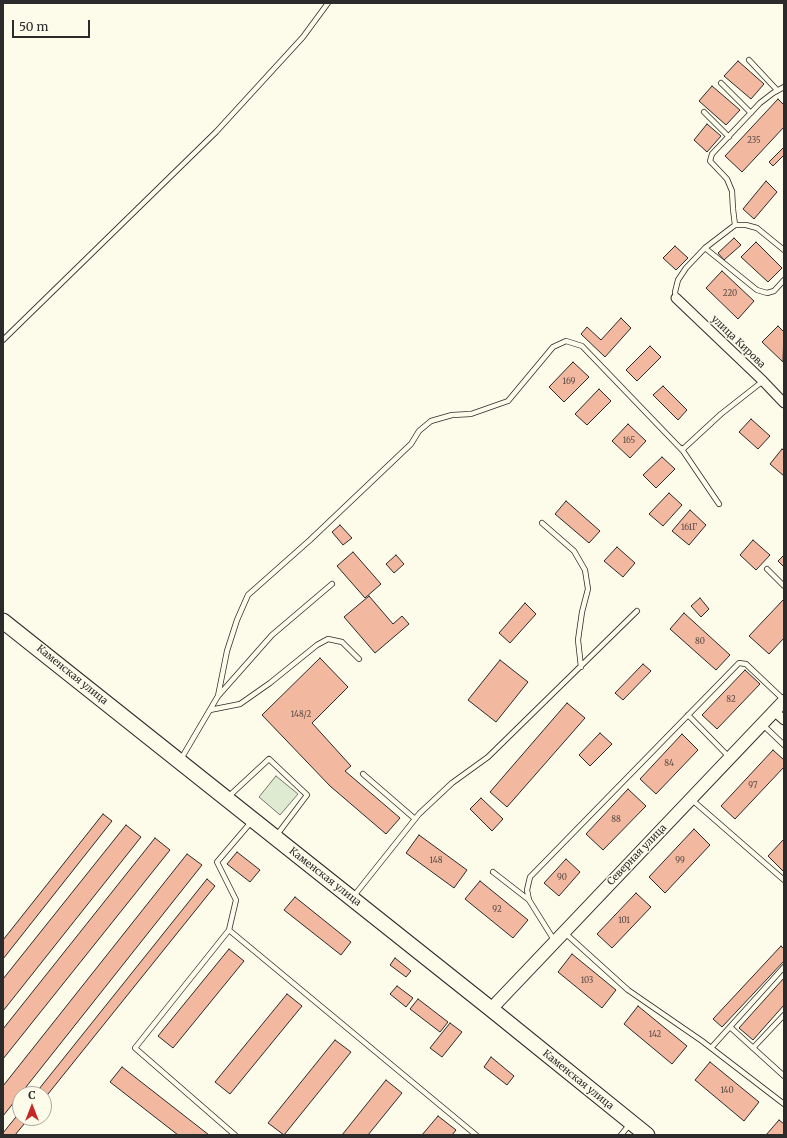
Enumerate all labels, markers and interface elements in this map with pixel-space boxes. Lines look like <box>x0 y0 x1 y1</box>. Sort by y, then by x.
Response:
scale bar <box>14 12 92 38</box>
text: 50 m <box>19 19 48 34</box>
house number: 235 <box>747 136 761 146</box>
house number: 220 <box>723 289 737 299</box>
street label: улица Кирова <box>708 313 768 371</box>
house number: 169 <box>563 377 575 387</box>
house number: 165 <box>623 436 635 446</box>
house number: 161Г <box>681 523 697 533</box>
house number: 80 <box>695 637 705 647</box>
street label: Каменская улица <box>34 643 110 707</box>
house number: 82 <box>726 695 736 705</box>
house number: 148/2 <box>291 710 311 720</box>
house number: 84 <box>664 759 674 769</box>
house number: 97 <box>748 781 758 791</box>
house number: 88 <box>611 815 621 825</box>
street label: Северная улица <box>605 822 669 888</box>
street label: Каменская улица <box>287 845 363 909</box>
house number: 148 <box>430 856 442 866</box>
house number: 99 <box>675 856 685 866</box>
house number: 90 <box>557 873 567 883</box>
house number: 92 <box>492 905 502 915</box>
house number: 101 <box>618 916 630 926</box>
house number: 103 <box>581 976 593 986</box>
house number: 142 <box>649 1030 661 1040</box>
street label: Каменская улица <box>540 1048 616 1112</box>
north arrow <box>12 1086 52 1126</box>
house number: 140 <box>720 1086 734 1096</box>
text: С <box>28 1088 36 1102</box>

